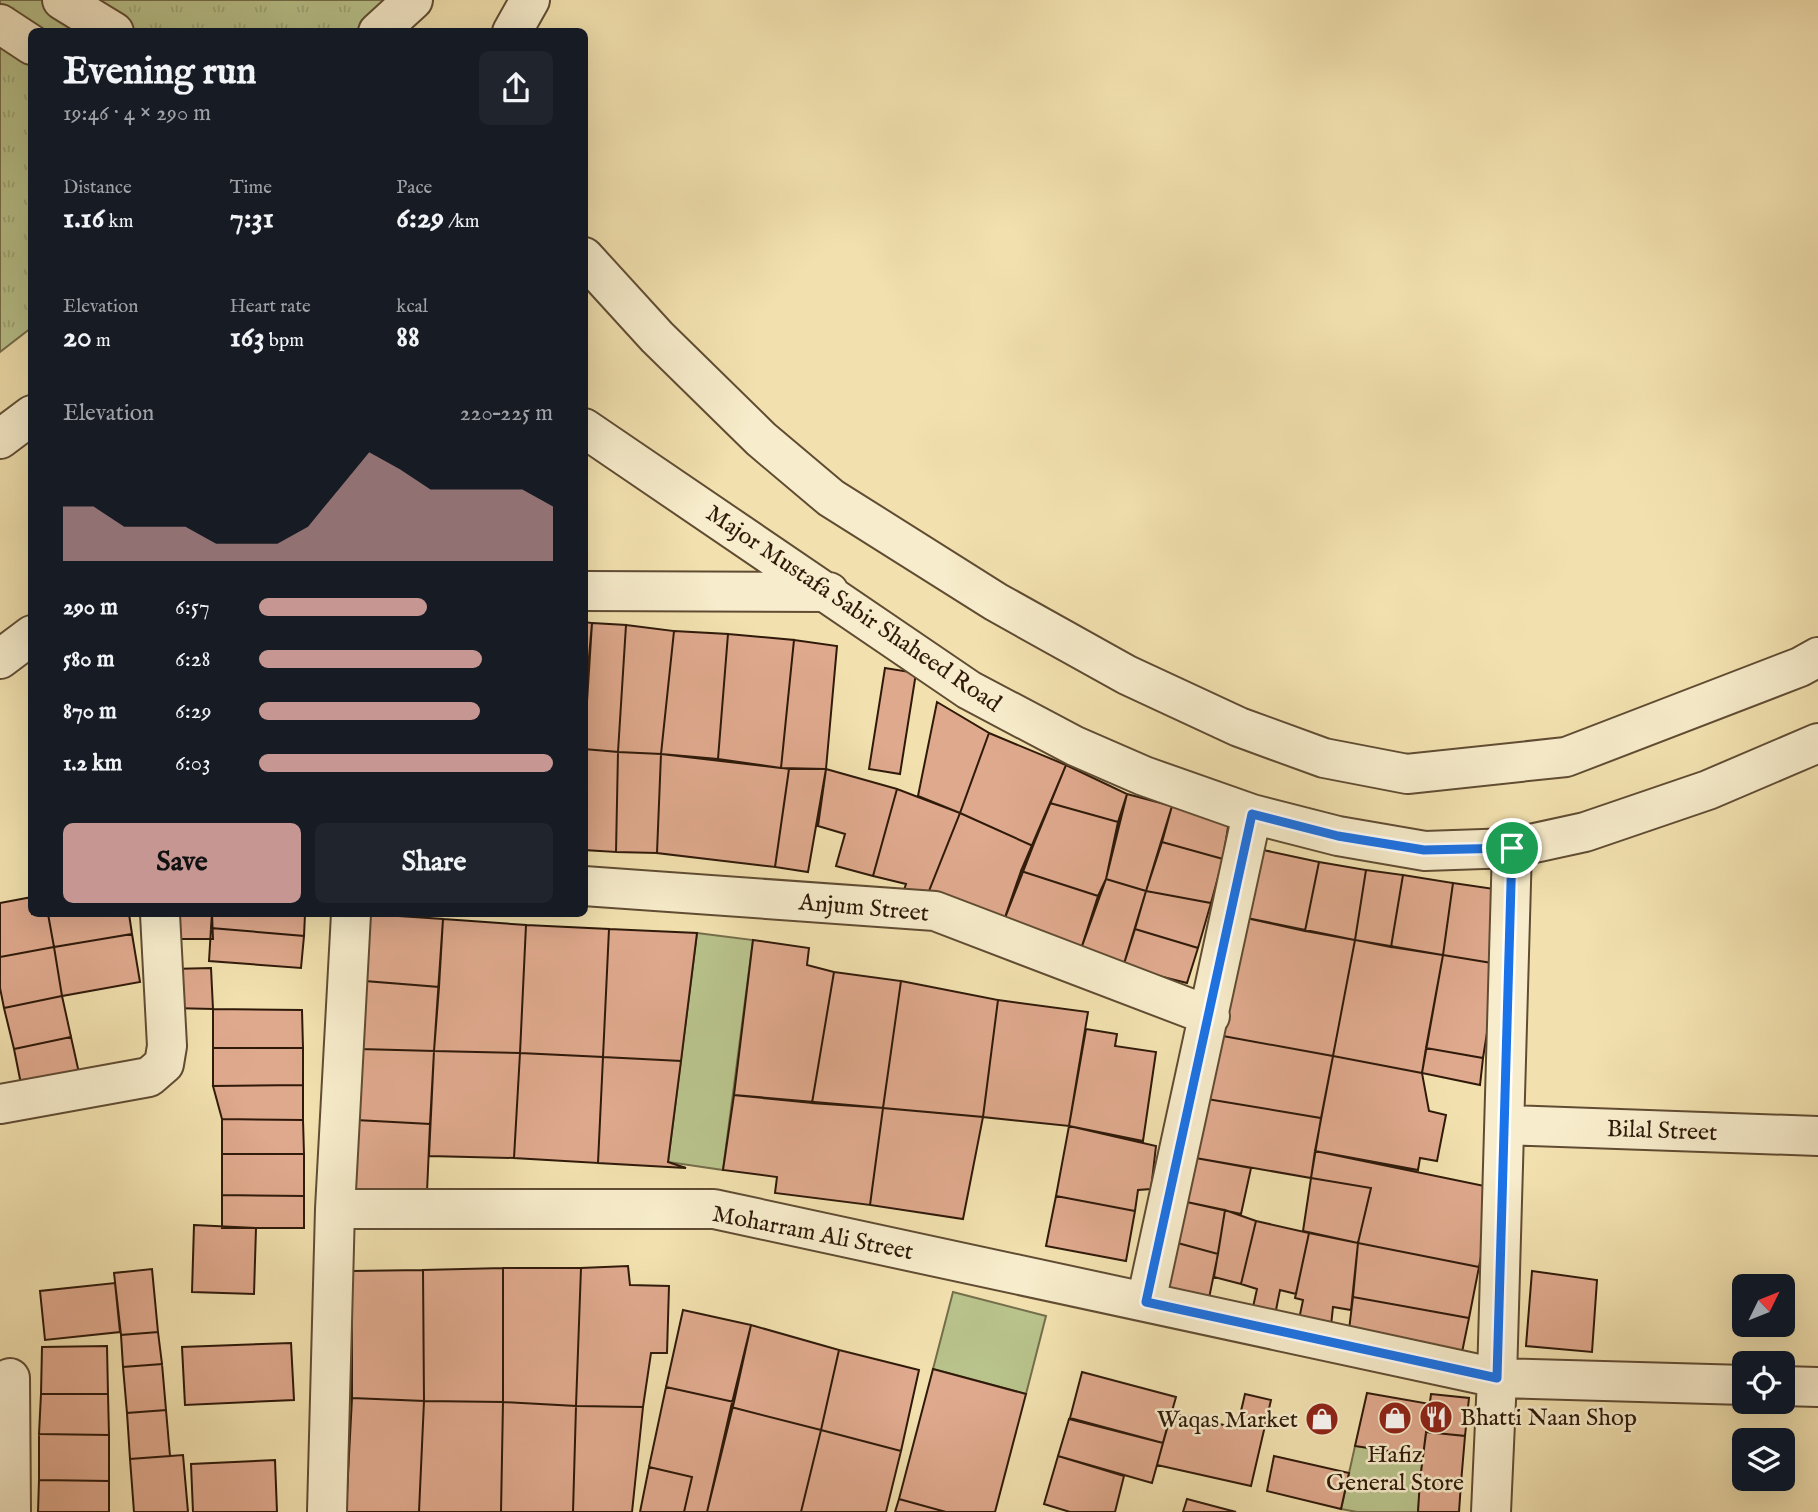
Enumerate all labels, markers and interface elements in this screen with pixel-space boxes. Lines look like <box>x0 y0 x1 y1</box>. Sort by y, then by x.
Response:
text: Evening run <box>63 49 257 97</box>
button: share <box>479 51 553 125</box>
text: 19:46 · 4 × 290 m <box>63 99 211 128</box>
text: Distance <box>63 176 132 200</box>
text: Time <box>230 176 272 200</box>
text: Pace <box>396 176 432 200</box>
text: 1.16 <box>63 200 104 238</box>
text: 7:31 <box>230 200 274 238</box>
text: 6:29 <box>396 200 444 238</box>
text: km <box>104 210 133 234</box>
text: /km <box>444 210 480 234</box>
text: Elevation <box>63 295 138 319</box>
text: Heart rate <box>230 295 311 319</box>
text: kcal <box>396 295 428 319</box>
text: 20 <box>63 319 92 357</box>
text: 163 <box>230 319 265 357</box>
text: 88 <box>396 319 420 357</box>
text: m <box>92 329 111 353</box>
text: bpm <box>265 329 304 353</box>
text: Elevation <box>63 399 154 428</box>
text: 220–225 m <box>460 399 553 428</box>
street label: Major Mustafa Sabir Shaheed Road <box>699 499 1007 720</box>
text: 290 m <box>63 593 118 622</box>
text: 6:57 <box>175 593 210 622</box>
text: 580 m <box>63 645 114 674</box>
text: 6:28 <box>175 645 211 674</box>
text: 870 m <box>63 697 117 726</box>
text: 6:29 <box>175 697 212 726</box>
text: 1.2 km <box>63 749 122 778</box>
text: 6:03 <box>175 749 211 778</box>
pin <box>1482 818 1542 878</box>
button: Save <box>63 823 301 903</box>
button: Share <box>315 823 553 903</box>
icon: arrive <box>1493 829 1531 867</box>
street label: Anjum Street <box>797 887 930 930</box>
street label: Bilal Street <box>1606 1114 1718 1149</box>
street label: Moharram Ali Street <box>710 1199 916 1268</box>
north arrow <box>1732 1274 1796 1337</box>
map controls <box>1732 1274 1795 1491</box>
button: locate <box>1732 1351 1795 1414</box>
restaurant icon: Bhatti Naan Shop <box>1417 1398 1455 1436</box>
shop icon: Hafiz General Store <box>1376 1399 1414 1437</box>
shop icon: Waqas Market <box>1303 1400 1341 1438</box>
place label: Bhatti Naan Shop <box>1460 1403 1637 1434</box>
place label: Waqas Market <box>1157 1405 1298 1436</box>
button: layers <box>1732 1428 1795 1491</box>
place label: Hafiz General Store <box>1326 1440 1464 1499</box>

